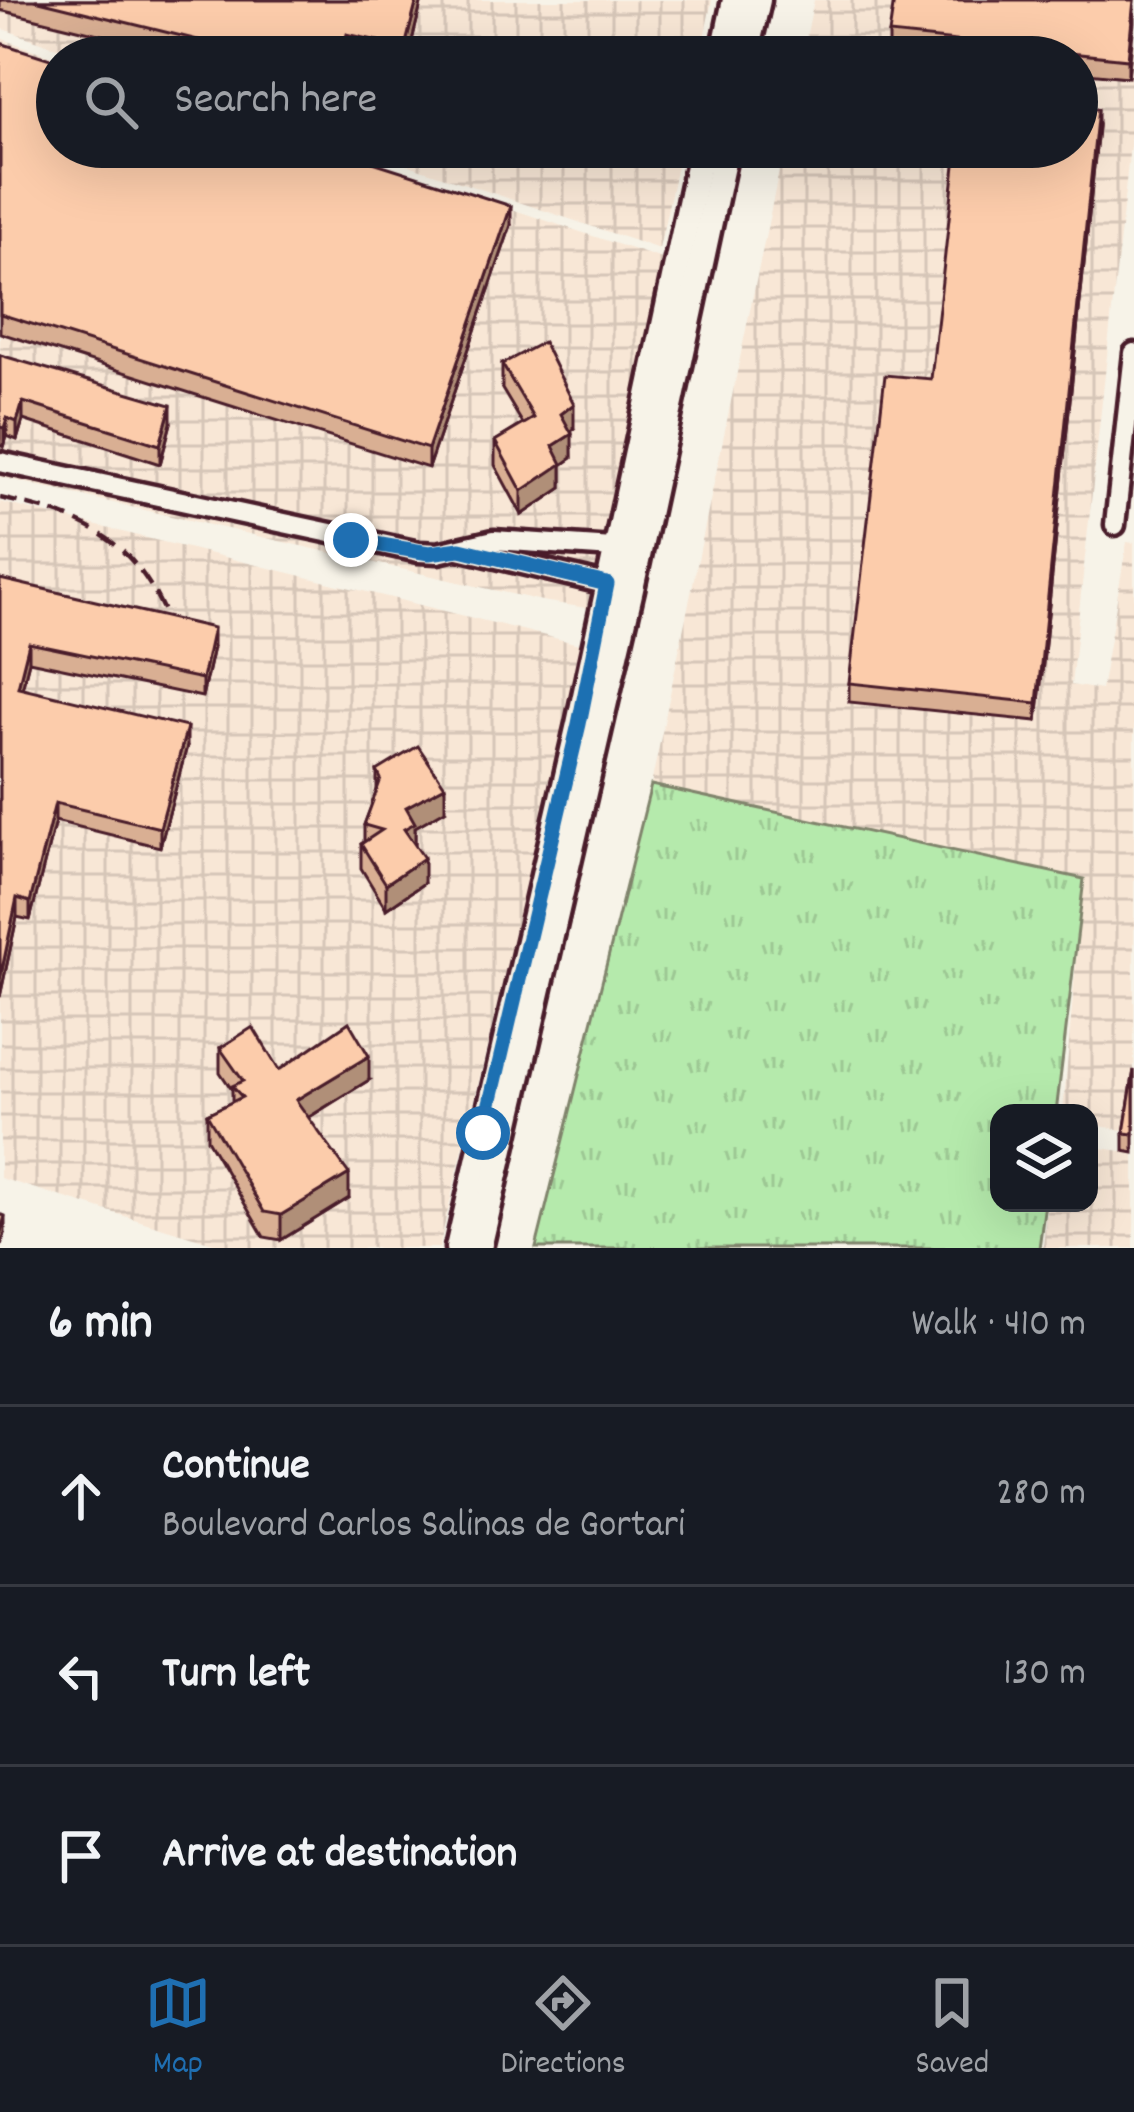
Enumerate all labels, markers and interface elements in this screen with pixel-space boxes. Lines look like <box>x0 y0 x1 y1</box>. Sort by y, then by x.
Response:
search box <box>36 36 1098 168</box>
icon: search <box>78 69 144 135</box>
text: Search here <box>174 70 377 134</box>
route end <box>324 513 378 567</box>
map controls <box>990 1104 1098 1212</box>
button: layers <box>990 1104 1098 1212</box>
route start <box>456 1106 510 1160</box>
text: 6 min <box>48 1290 153 1362</box>
text: Walk · 410 m <box>912 1299 1086 1354</box>
text: Continue <box>162 1436 310 1500</box>
icon: ahead <box>48 1463 114 1529</box>
text: 280 m <box>996 1468 1086 1523</box>
text: Boulevard Carlos Salinas de Gortari <box>162 1500 685 1555</box>
icon: left <box>48 1643 114 1709</box>
text: Turn left <box>162 1644 310 1708</box>
text: 130 m <box>1003 1648 1086 1703</box>
icon: arrive <box>48 1823 114 1889</box>
text: Arrive at destination <box>162 1824 517 1888</box>
tab: Map <box>145 1970 211 2089</box>
tab: Directions <box>501 1970 626 2089</box>
tab: Saved <box>915 1970 989 2089</box>

